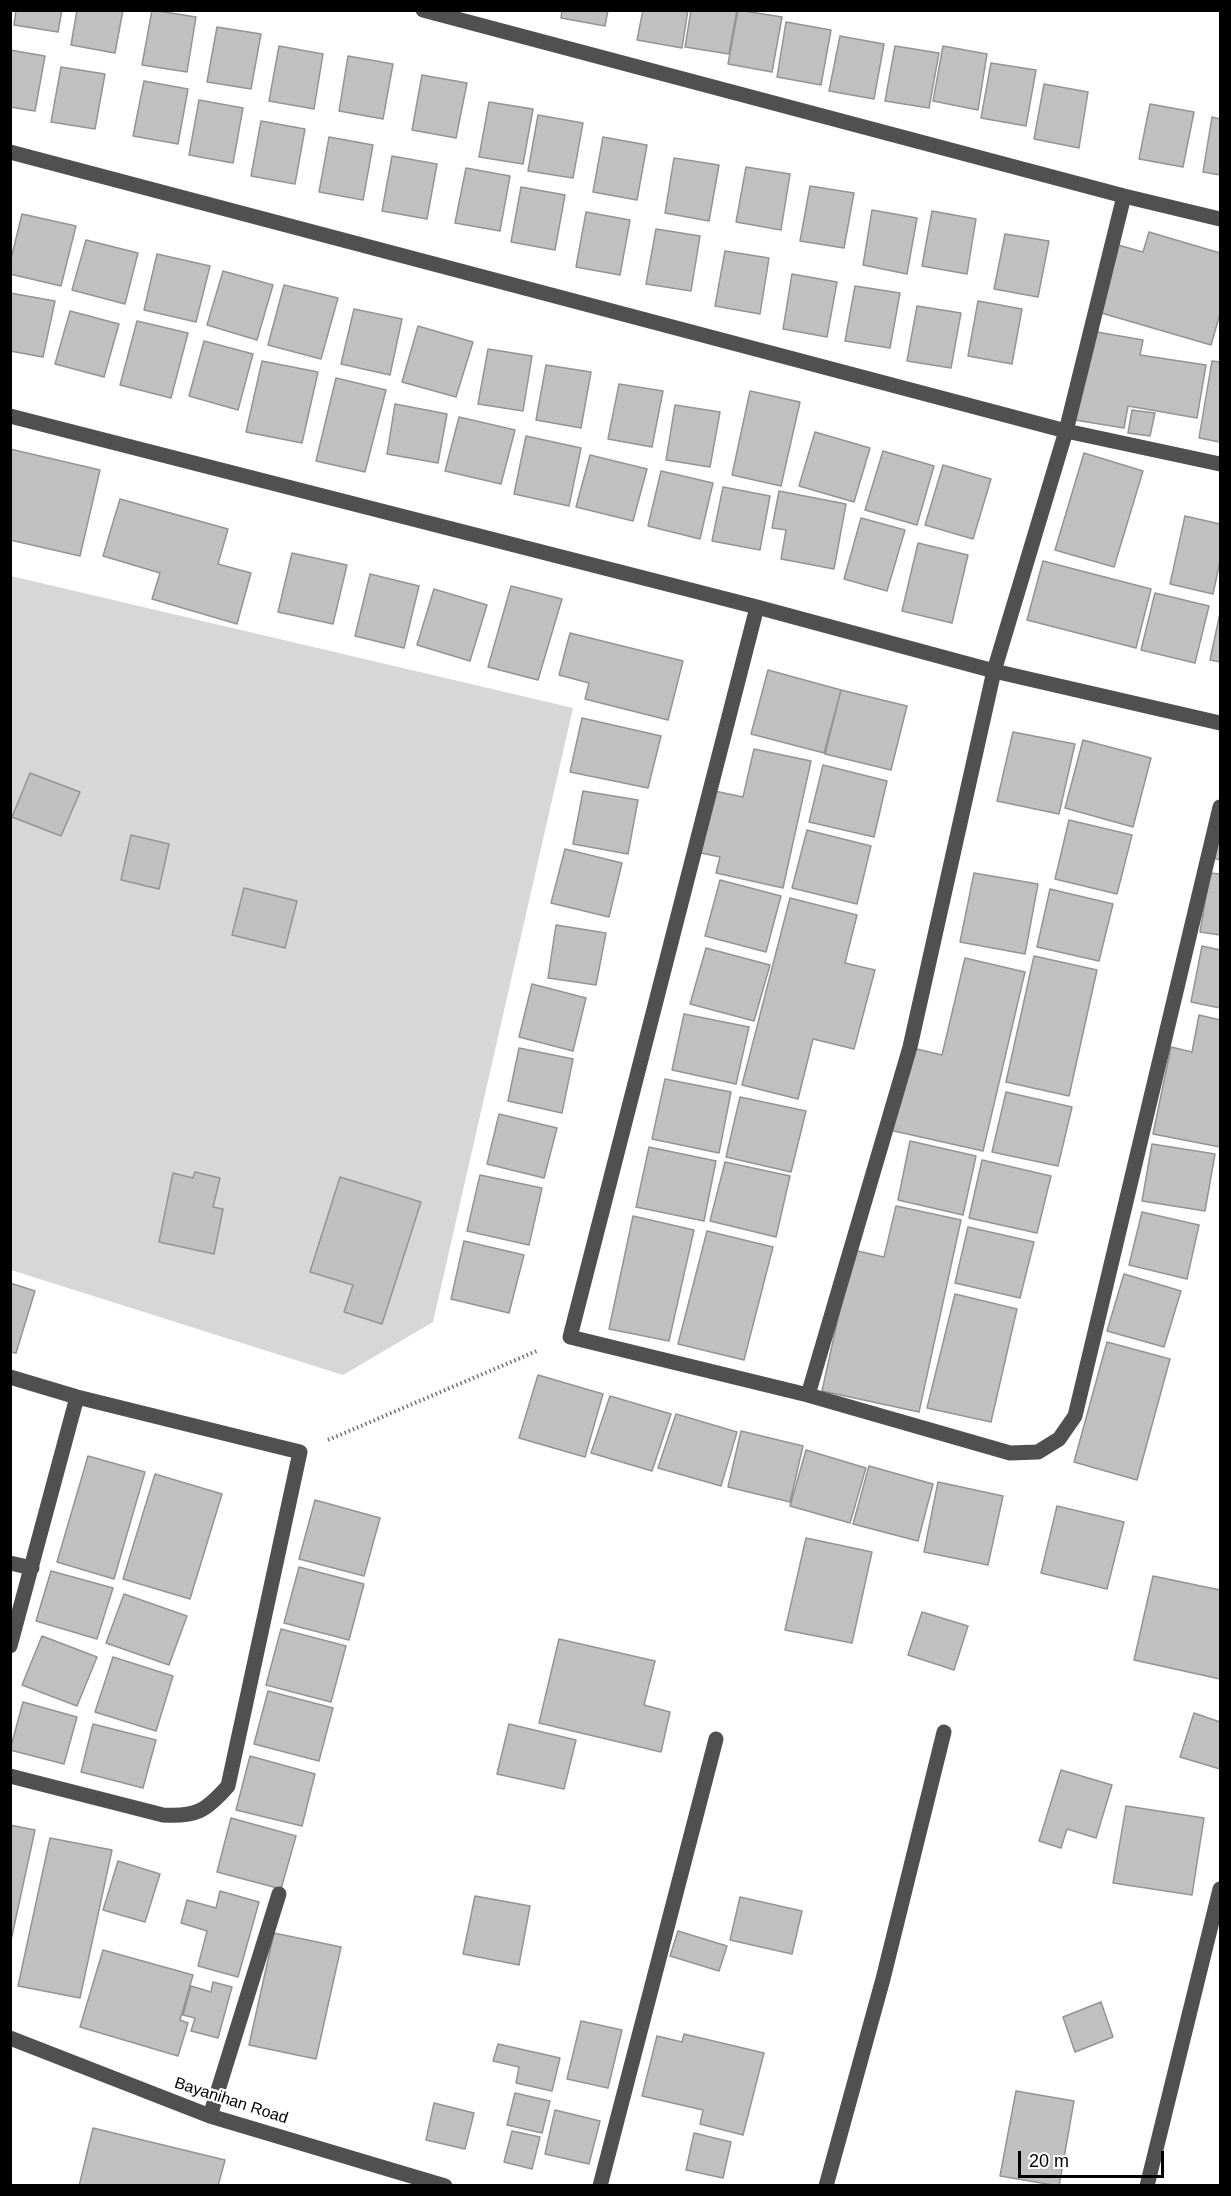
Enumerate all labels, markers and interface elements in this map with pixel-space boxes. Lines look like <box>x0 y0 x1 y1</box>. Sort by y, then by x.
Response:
street label: Bayanihan Road <box>172 2074 290 2128</box>
scale bar <box>1021 2139 1166 2177</box>
text: 20 m <box>1029 2151 1069 2171</box>

